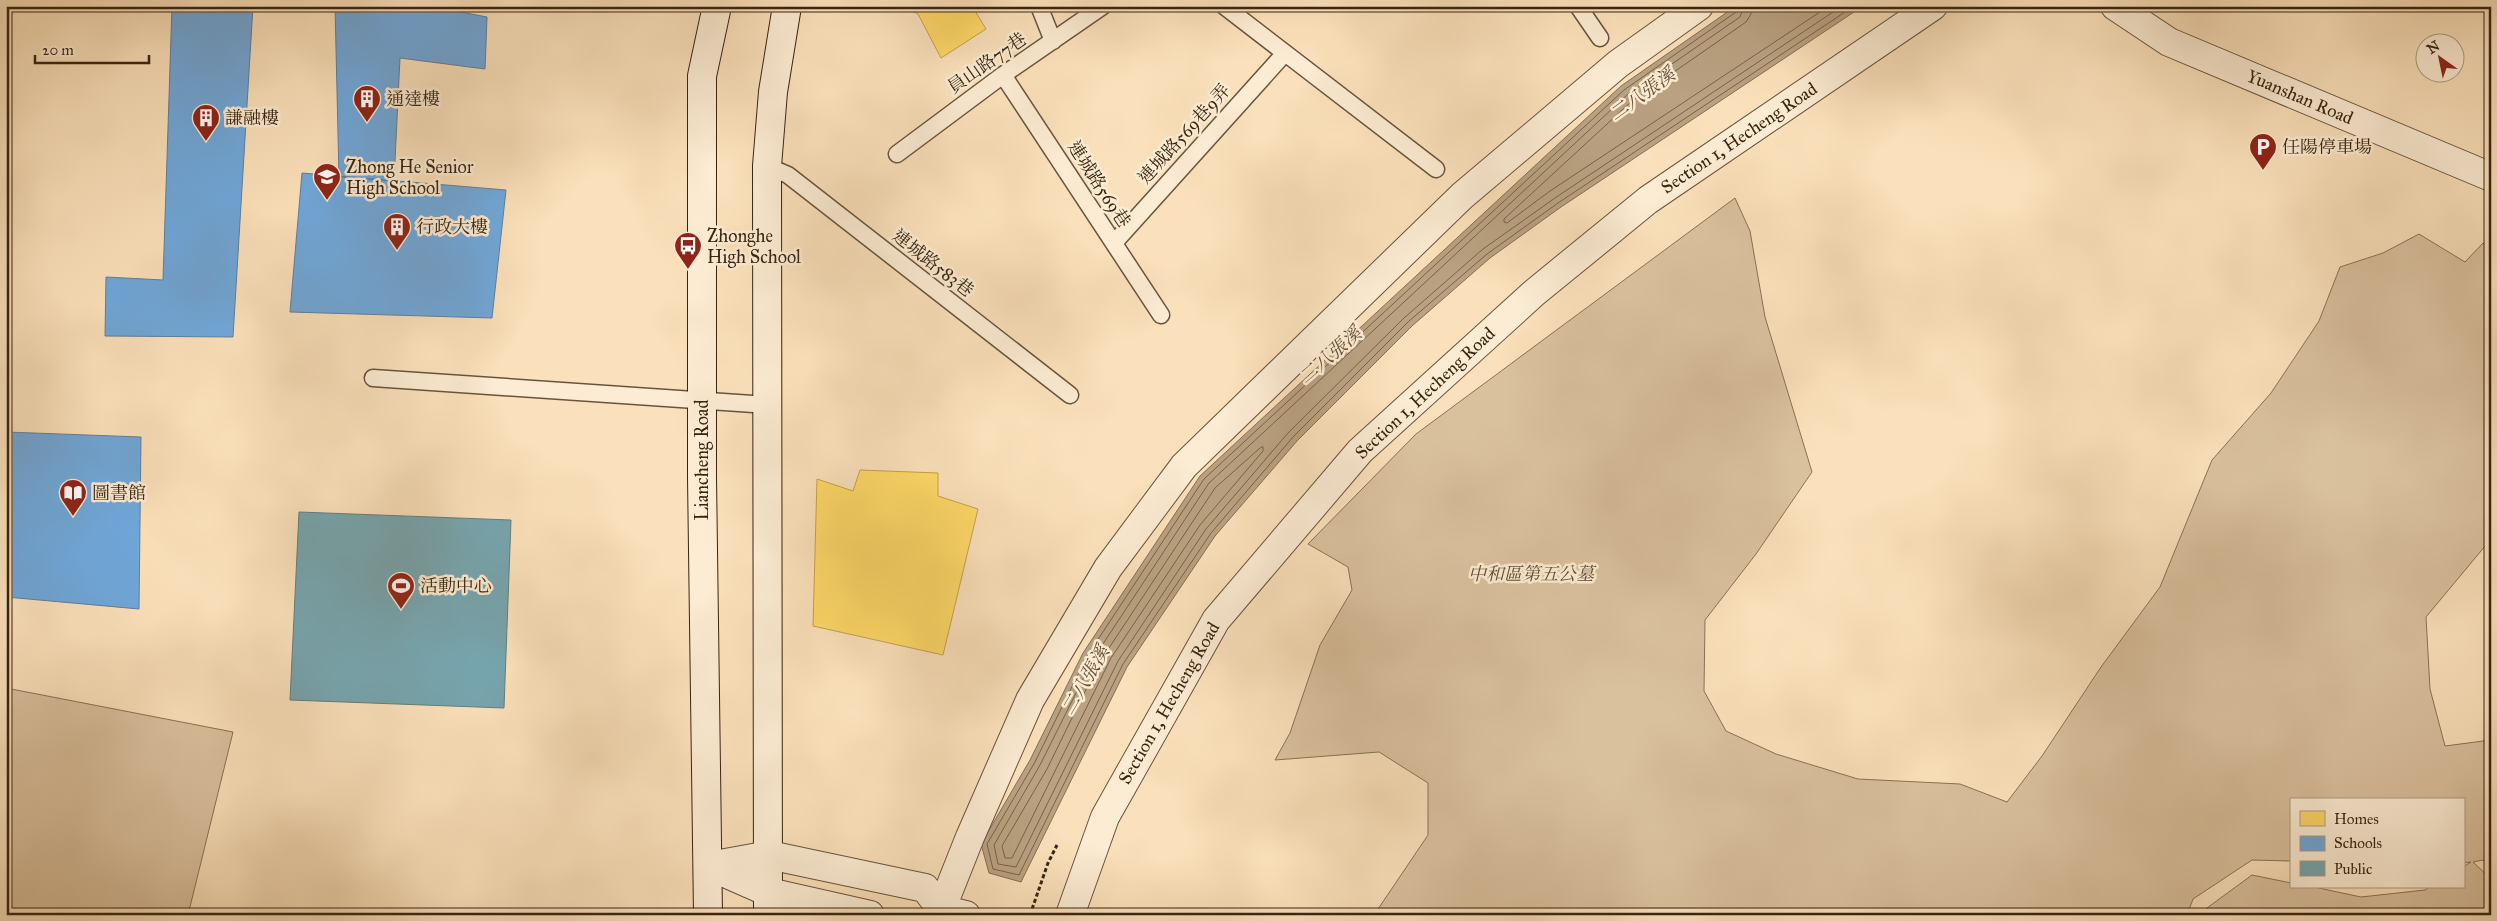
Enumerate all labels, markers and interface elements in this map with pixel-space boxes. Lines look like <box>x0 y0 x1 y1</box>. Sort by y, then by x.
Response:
street label: 員山路77巷 <box>943 28 1031 98</box>
scale bar <box>35 32 149 64</box>
north arrow <box>2414 32 2464 82</box>
text: N <box>2424 37 2443 58</box>
text: 20 m <box>42 41 74 59</box>
water label: 二八張溪 <box>1604 61 1681 126</box>
street label: Yuanshan Road <box>2244 65 2356 129</box>
street label: Section 1, Hecheng Road <box>1657 78 1822 199</box>
street label: 連城路569巷9弄 <box>1133 79 1235 189</box>
building icon: 通達樓 <box>352 84 382 123</box>
place label: 通達樓 <box>386 88 440 110</box>
building icon: 謙融樓 <box>191 103 221 142</box>
place label: 謙融樓 <box>225 107 279 129</box>
parking icon: 任陽停車場 <box>2248 132 2278 171</box>
street label: 連城路569巷 <box>1063 136 1135 232</box>
place label: 任陽停車場 <box>2282 136 2372 158</box>
place label: Zhong He Senior High School <box>346 156 474 200</box>
school or university icon: Zhong He Senior High School <box>312 162 342 201</box>
building icon: 行政大樓 <box>382 212 412 251</box>
place label: 行政大樓 <box>416 216 488 238</box>
street label: 連城路583巷 <box>888 224 978 302</box>
place label: Zhonghe High School <box>707 225 801 269</box>
bus stop icon: Zhonghe High School <box>673 231 703 270</box>
water label: 二八張溪 <box>1294 320 1368 389</box>
street label: Section 1, Hecheng Road <box>1350 322 1500 464</box>
street label: Liancheng Road <box>691 400 714 521</box>
library icon: 圖書館 <box>58 478 88 517</box>
place label: 圖書館 <box>92 482 146 504</box>
park label: 中和區第五公墓 <box>1468 563 1597 585</box>
sports icon: 活動中心 <box>386 571 416 610</box>
place label: 活動中心 <box>420 575 492 597</box>
street label: Section 1, Hecheng Road <box>1114 618 1225 788</box>
water label: 二八張溪 <box>1056 640 1115 719</box>
legend <box>2290 798 2464 888</box>
text: Homes <box>2334 810 2379 828</box>
text: Schools <box>2334 834 2382 852</box>
text: Public <box>2334 860 2372 878</box>

